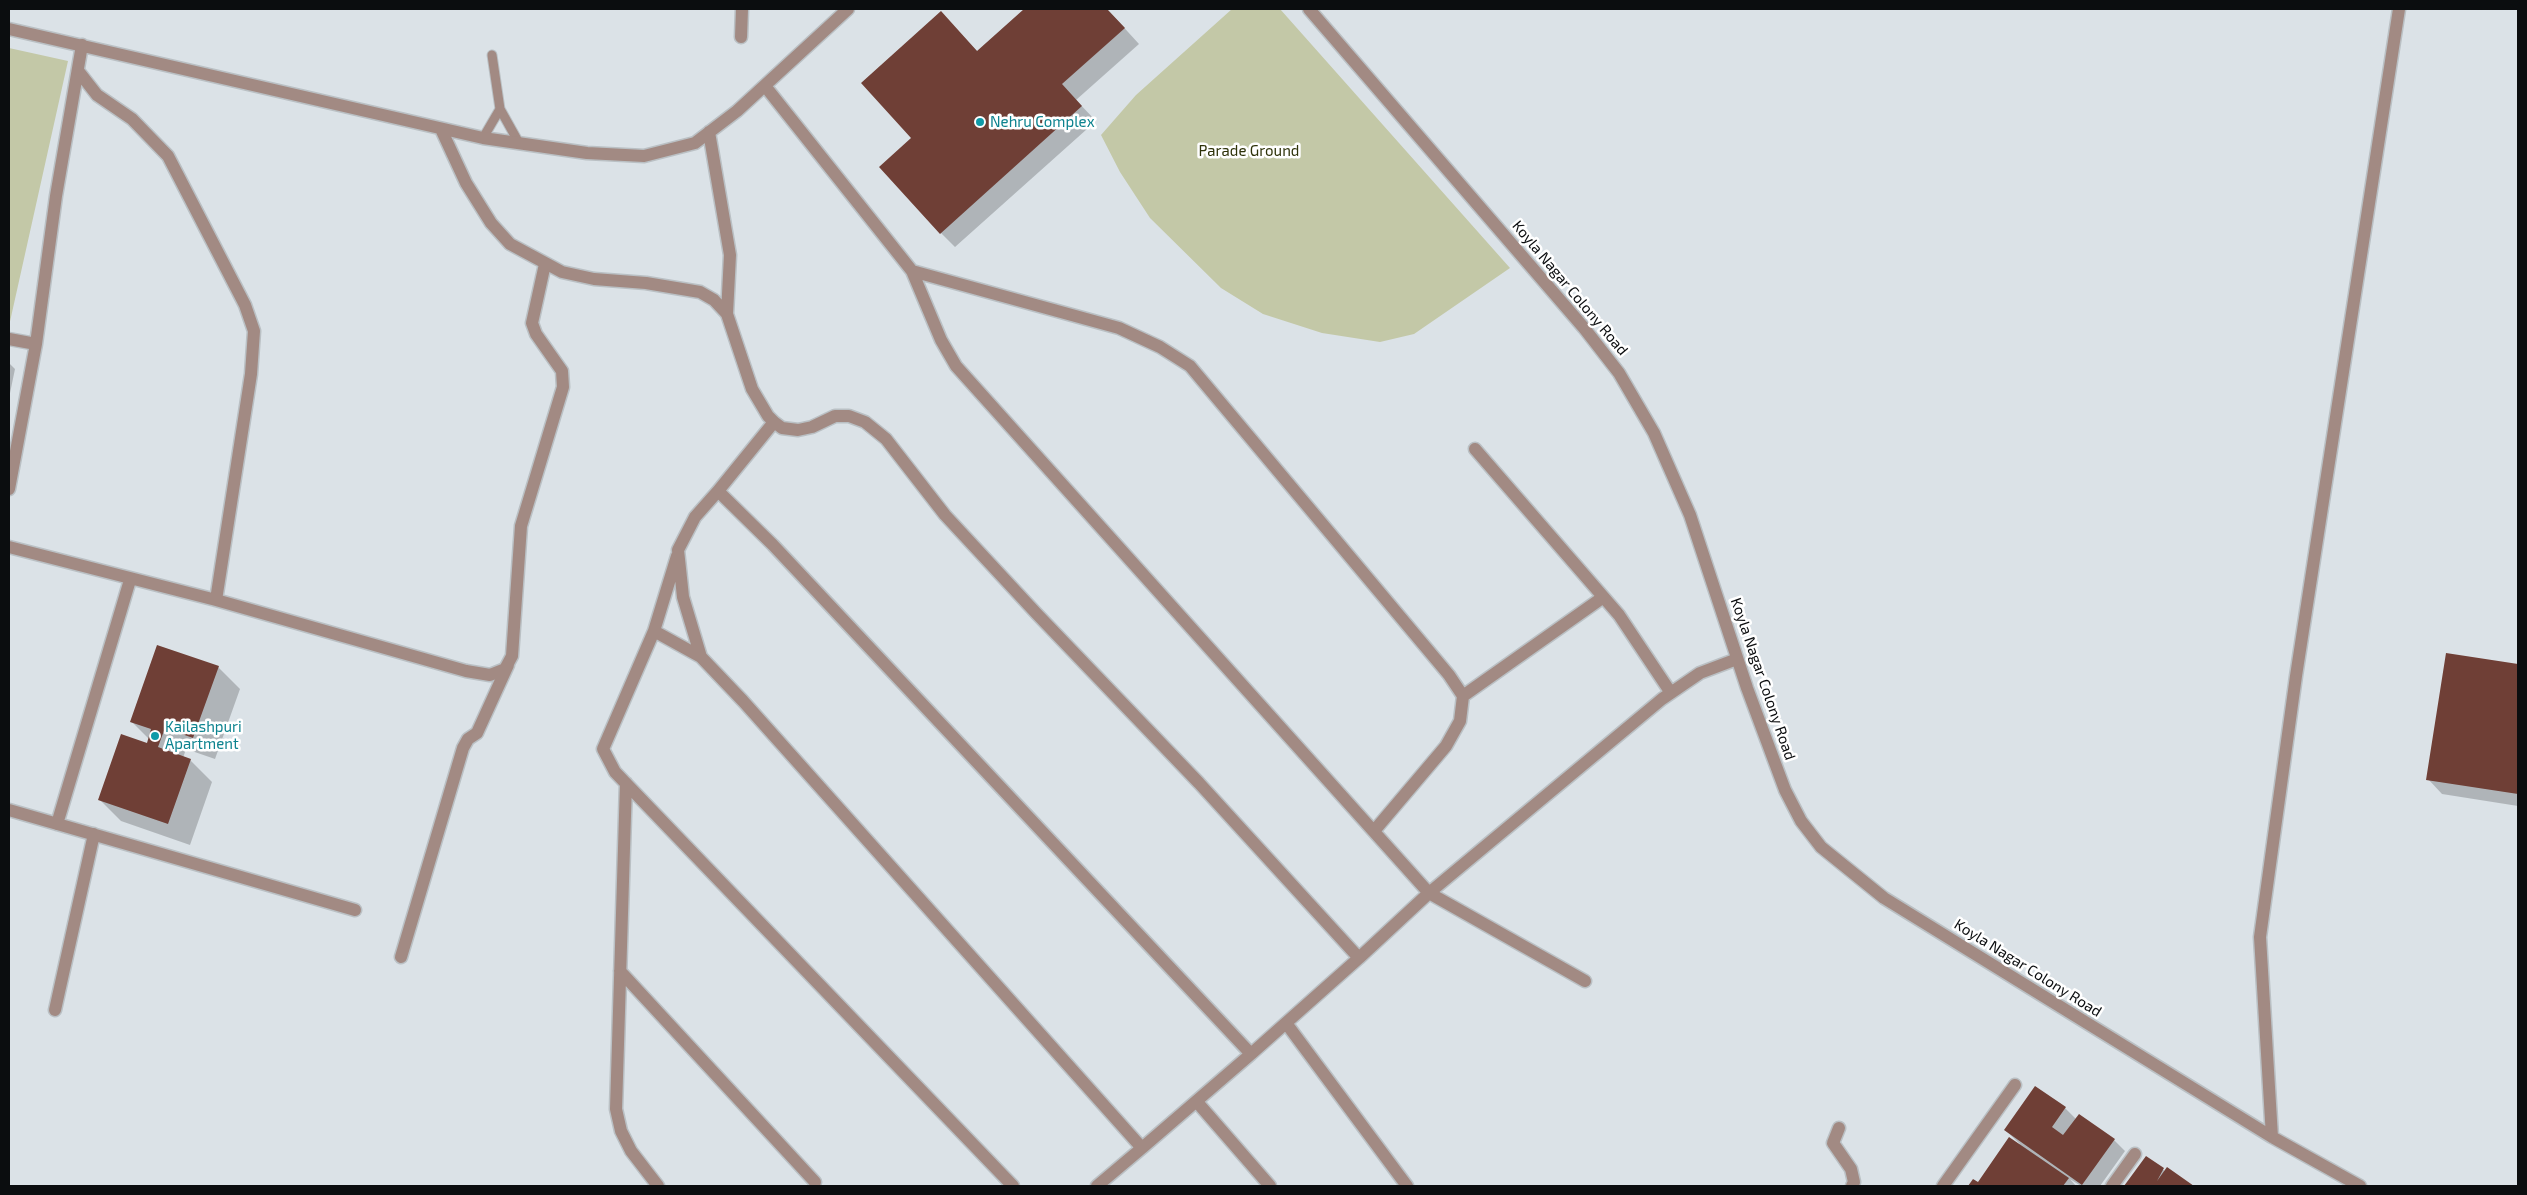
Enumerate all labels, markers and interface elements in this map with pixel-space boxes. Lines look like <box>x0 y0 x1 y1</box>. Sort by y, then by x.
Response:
place label: Nehru Complex <box>990 113 1095 131</box>
marker: Nehru Complex <box>974 116 986 128</box>
park label: Parade Ground <box>1199 142 1299 160</box>
street label: Koyla Nagar Colony Road <box>1508 217 1632 359</box>
street label: Koyla Nagar Colony Road <box>1727 596 1799 762</box>
place label: Kailashpuri Apartment <box>165 718 242 753</box>
marker: Kailashpuri Apartment <box>149 730 161 742</box>
street label: Koyla Nagar Colony Road <box>1951 915 2105 1021</box>

